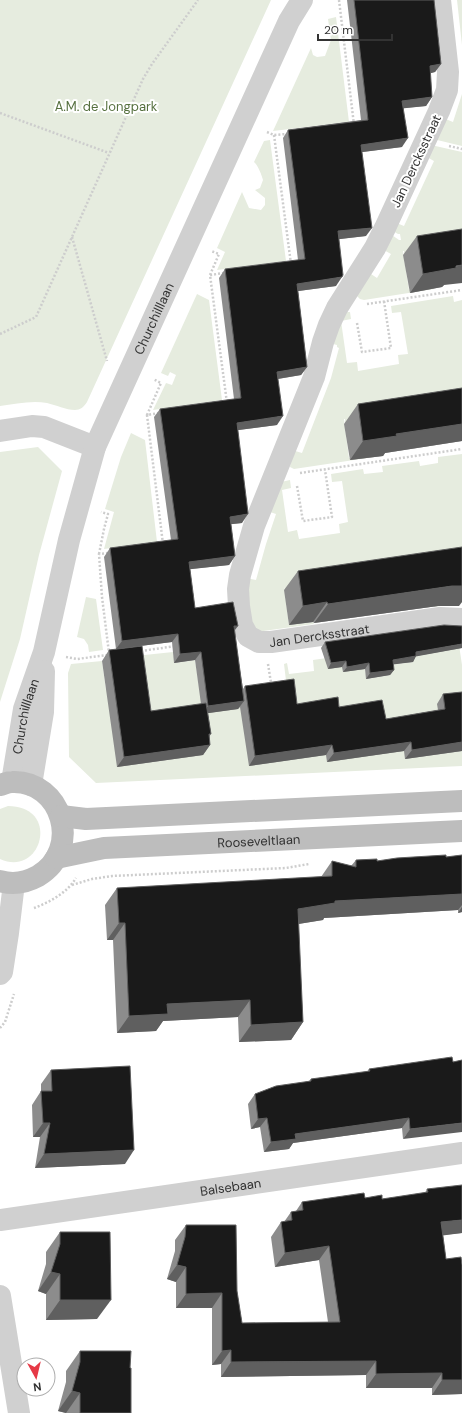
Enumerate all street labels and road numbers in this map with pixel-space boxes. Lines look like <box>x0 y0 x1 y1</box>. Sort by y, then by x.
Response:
street label: Jan Dercksstraat <box>387 112 445 210</box>
street label: Churchilllaan <box>130 280 177 357</box>
street label: Jan Dercksstraat <box>268 620 370 651</box>
street label: Churchilllaan <box>8 676 42 755</box>
street label: Rooseveltlaan <box>217 830 301 851</box>
street label: Balsebaan <box>199 1174 262 1199</box>

